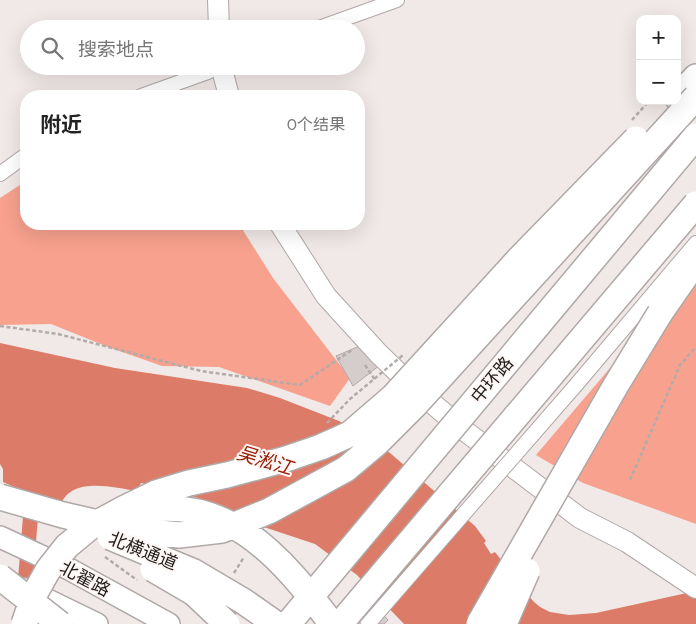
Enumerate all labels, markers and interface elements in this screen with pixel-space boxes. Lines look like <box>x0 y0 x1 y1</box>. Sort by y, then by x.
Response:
map controls <box>636 15 681 105</box>
button: + <box>636 15 681 60</box>
search box <box>20 20 365 75</box>
icon: search <box>38 34 66 62</box>
text: 搜索地点 <box>78 38 154 61</box>
button: − <box>636 60 681 105</box>
text: 附近 <box>40 112 82 137</box>
text: 0个结果 <box>287 115 345 134</box>
street label: 中环路 <box>466 352 518 408</box>
water label: 吴淞江 <box>234 441 297 480</box>
street label: 北横通道 <box>106 527 180 575</box>
street label: 北翟路 <box>56 557 114 601</box>

